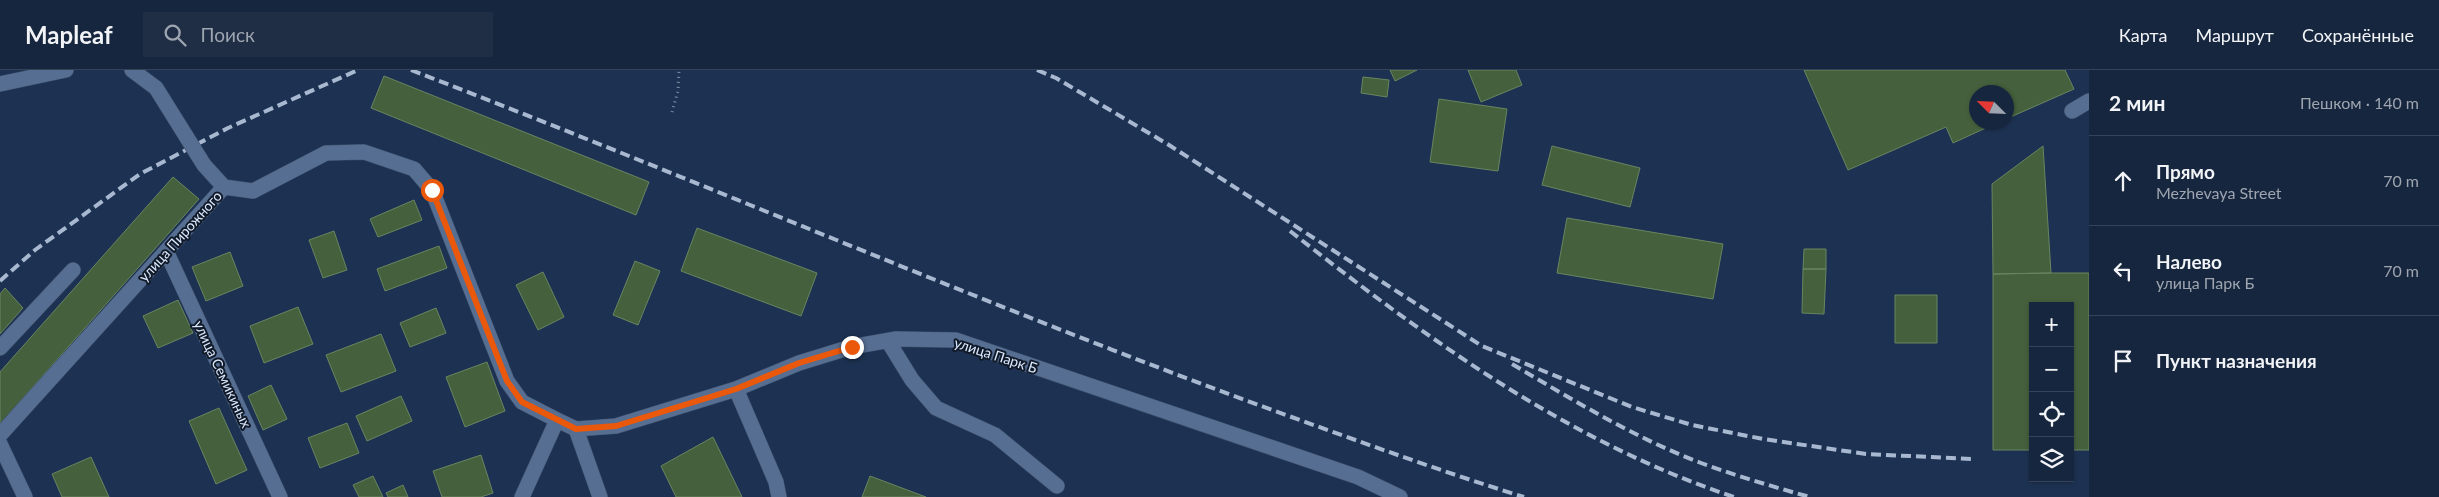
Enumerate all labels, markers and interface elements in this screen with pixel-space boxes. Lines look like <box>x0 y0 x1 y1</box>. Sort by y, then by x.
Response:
search box <box>143 12 493 57</box>
text: Mapleaf <box>25 20 113 49</box>
icon: search <box>161 21 189 49</box>
text: Поиск <box>201 23 255 46</box>
text: Карта <box>2119 24 2167 46</box>
text: Маршрут <box>2195 24 2274 46</box>
text: Сохранённые <box>2302 24 2414 46</box>
north arrow <box>1969 85 2014 130</box>
text: 2 мин <box>2109 90 2166 115</box>
text: Пешком · 140 m <box>2300 93 2419 112</box>
text: Прямо <box>2156 160 2215 183</box>
icon: ahead <box>2109 167 2137 195</box>
text: 70 m <box>2383 171 2419 190</box>
route start <box>421 179 444 202</box>
text: Mezhevaya Street <box>2156 183 2282 202</box>
street label: улица Пирожного <box>135 187 225 285</box>
text: Налево <box>2156 250 2222 273</box>
icon: left <box>2109 257 2137 285</box>
text: 70 m <box>2383 261 2419 280</box>
text: улица Парк Б <box>2156 273 2255 292</box>
map controls <box>2029 302 2074 482</box>
button: + <box>2029 302 2074 347</box>
street label: улица Семикиных <box>191 318 255 430</box>
street label: улица Парк Б <box>952 334 1040 377</box>
route end <box>841 336 864 359</box>
button: − <box>2029 347 2074 392</box>
icon: arrive <box>2109 347 2137 375</box>
text: Пункт назначения <box>2156 349 2317 372</box>
button: locate <box>2029 392 2074 437</box>
button: layers <box>2029 437 2074 482</box>

